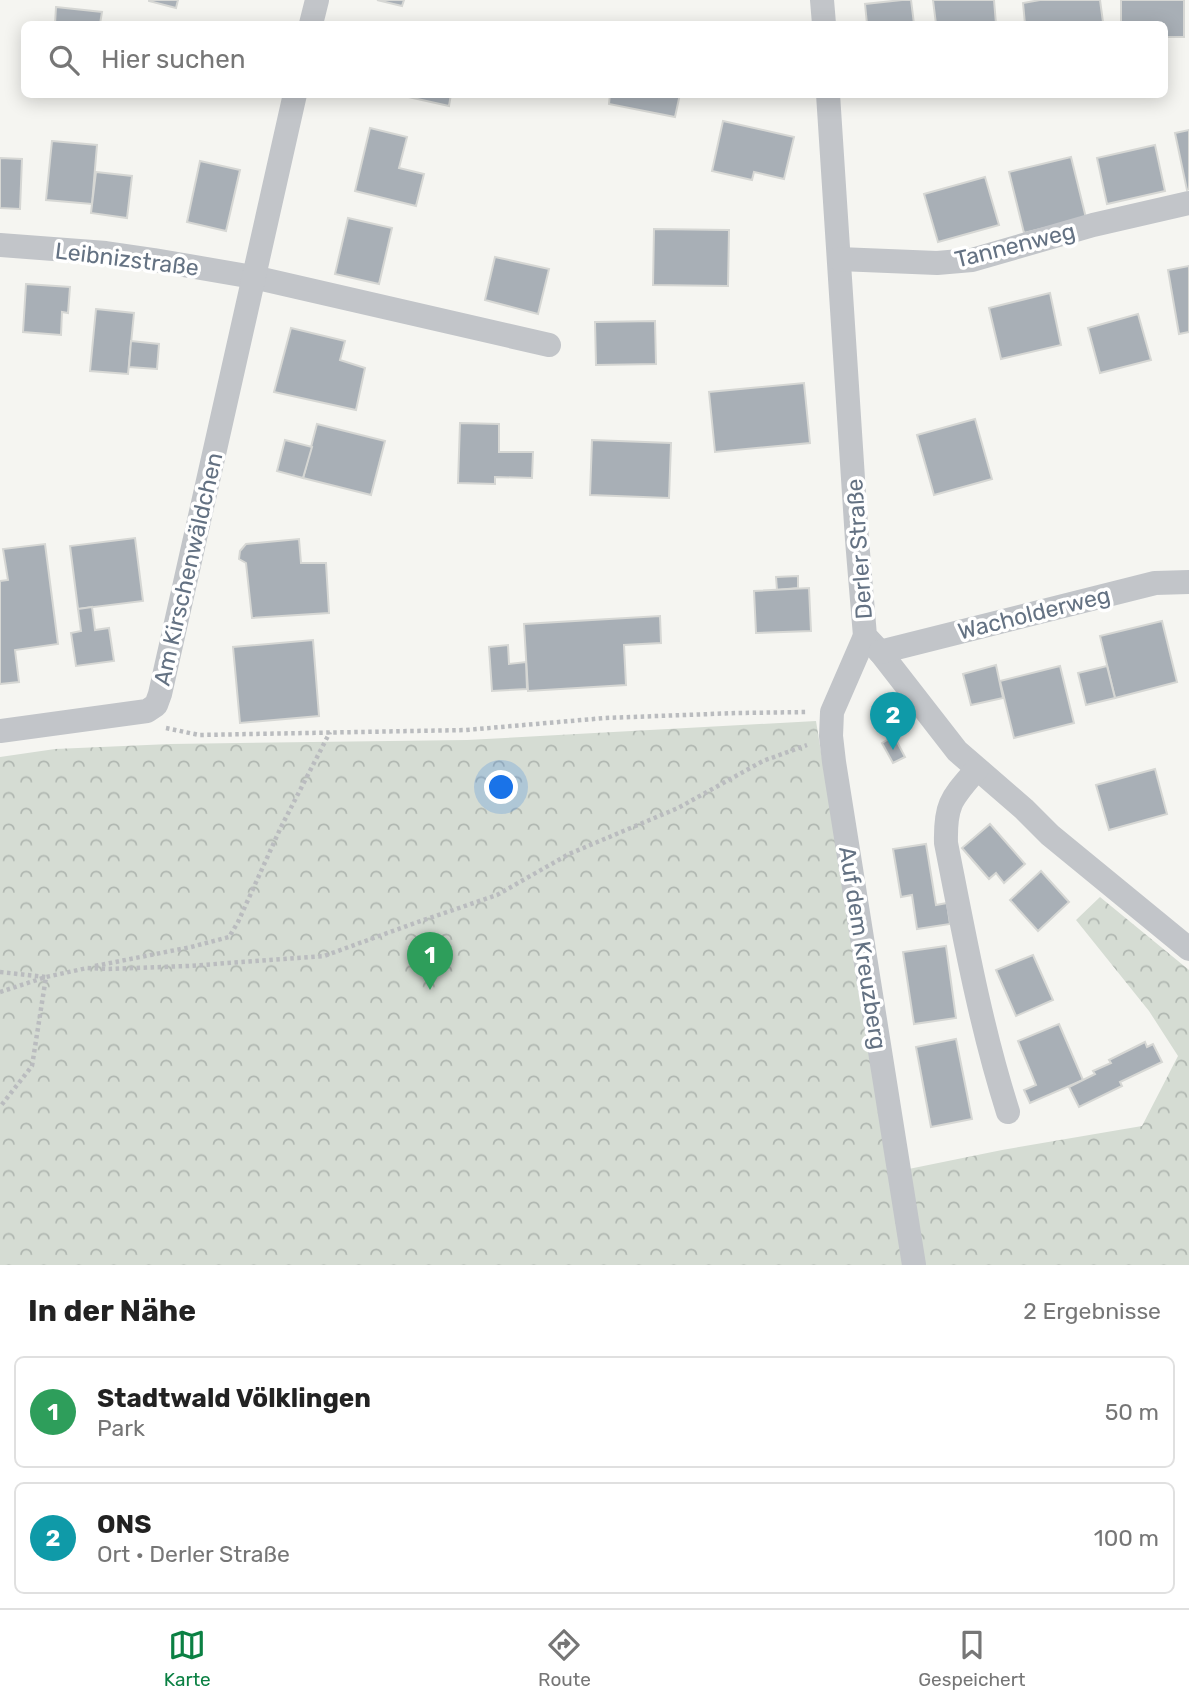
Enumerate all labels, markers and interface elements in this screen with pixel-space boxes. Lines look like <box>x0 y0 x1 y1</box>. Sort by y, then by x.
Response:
search box <box>21 21 1168 98</box>
icon: search <box>45 41 83 79</box>
text: Hier suchen <box>101 44 246 75</box>
street label: Tannenweg <box>952 217 1078 273</box>
street label: Leibnizstraße <box>54 236 200 282</box>
street label: Am Kirschenwäldchen <box>148 450 228 688</box>
street label: Derler Straße <box>840 478 878 620</box>
street label: Wacholderweg <box>955 581 1113 645</box>
pin: 2 <box>870 692 916 750</box>
your location <box>484 770 518 804</box>
street label: Auf dem Kreuzberg <box>833 844 893 1052</box>
pin: 1 <box>407 932 453 990</box>
text: In der Nähe <box>28 1293 196 1329</box>
text: 2 Ergebnisse <box>1023 1297 1161 1325</box>
text: Stadtwald Völklingen <box>97 1383 371 1414</box>
text: 1 <box>47 1398 59 1426</box>
text: 50 m <box>1105 1398 1159 1426</box>
text: Park <box>97 1414 145 1442</box>
text: ONS <box>97 1509 151 1540</box>
text: 2 <box>46 1524 60 1552</box>
text: 100 m <box>1094 1524 1159 1552</box>
text: Ort · Derler Straße <box>97 1540 290 1568</box>
tab: Karte <box>164 1626 211 1691</box>
tab: Route <box>538 1626 591 1691</box>
tab: Gespeichert <box>918 1626 1025 1691</box>

